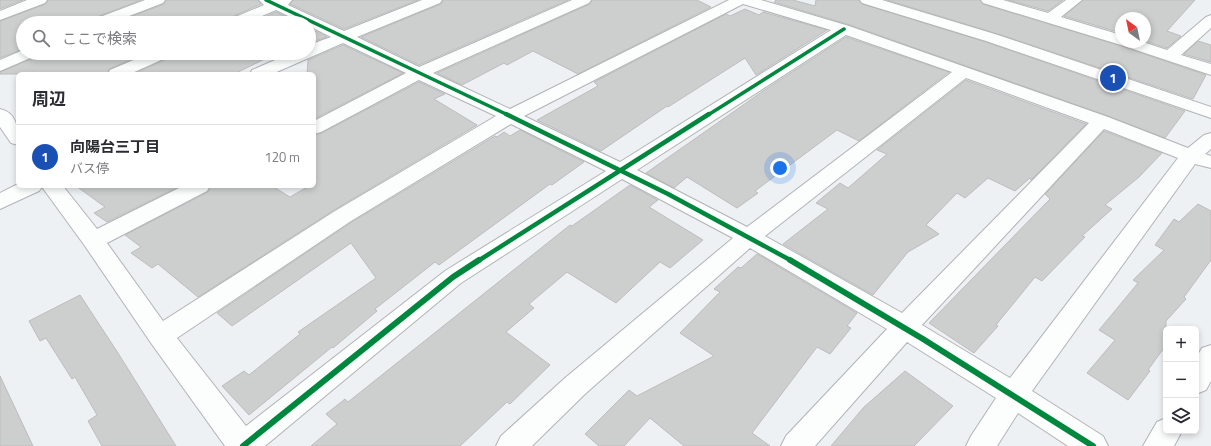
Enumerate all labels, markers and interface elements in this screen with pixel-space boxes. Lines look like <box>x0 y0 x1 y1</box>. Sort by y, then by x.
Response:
north arrow <box>1115 12 1151 48</box>
search box <box>16 16 316 60</box>
icon: search <box>30 27 52 49</box>
text: ここで検索 <box>62 27 137 50</box>
pin: 1 <box>1100 63 1126 93</box>
text: 周辺 <box>32 86 66 112</box>
text: 向陽台三丁目 <box>70 135 160 158</box>
text: 1 <box>41 147 49 167</box>
text: 120 m <box>264 147 300 167</box>
text: バス停 <box>70 158 109 178</box>
your location <box>770 158 790 178</box>
map controls <box>1163 326 1199 434</box>
button: + <box>1163 326 1199 362</box>
button: − <box>1163 362 1199 398</box>
button: layers <box>1163 398 1199 434</box>

